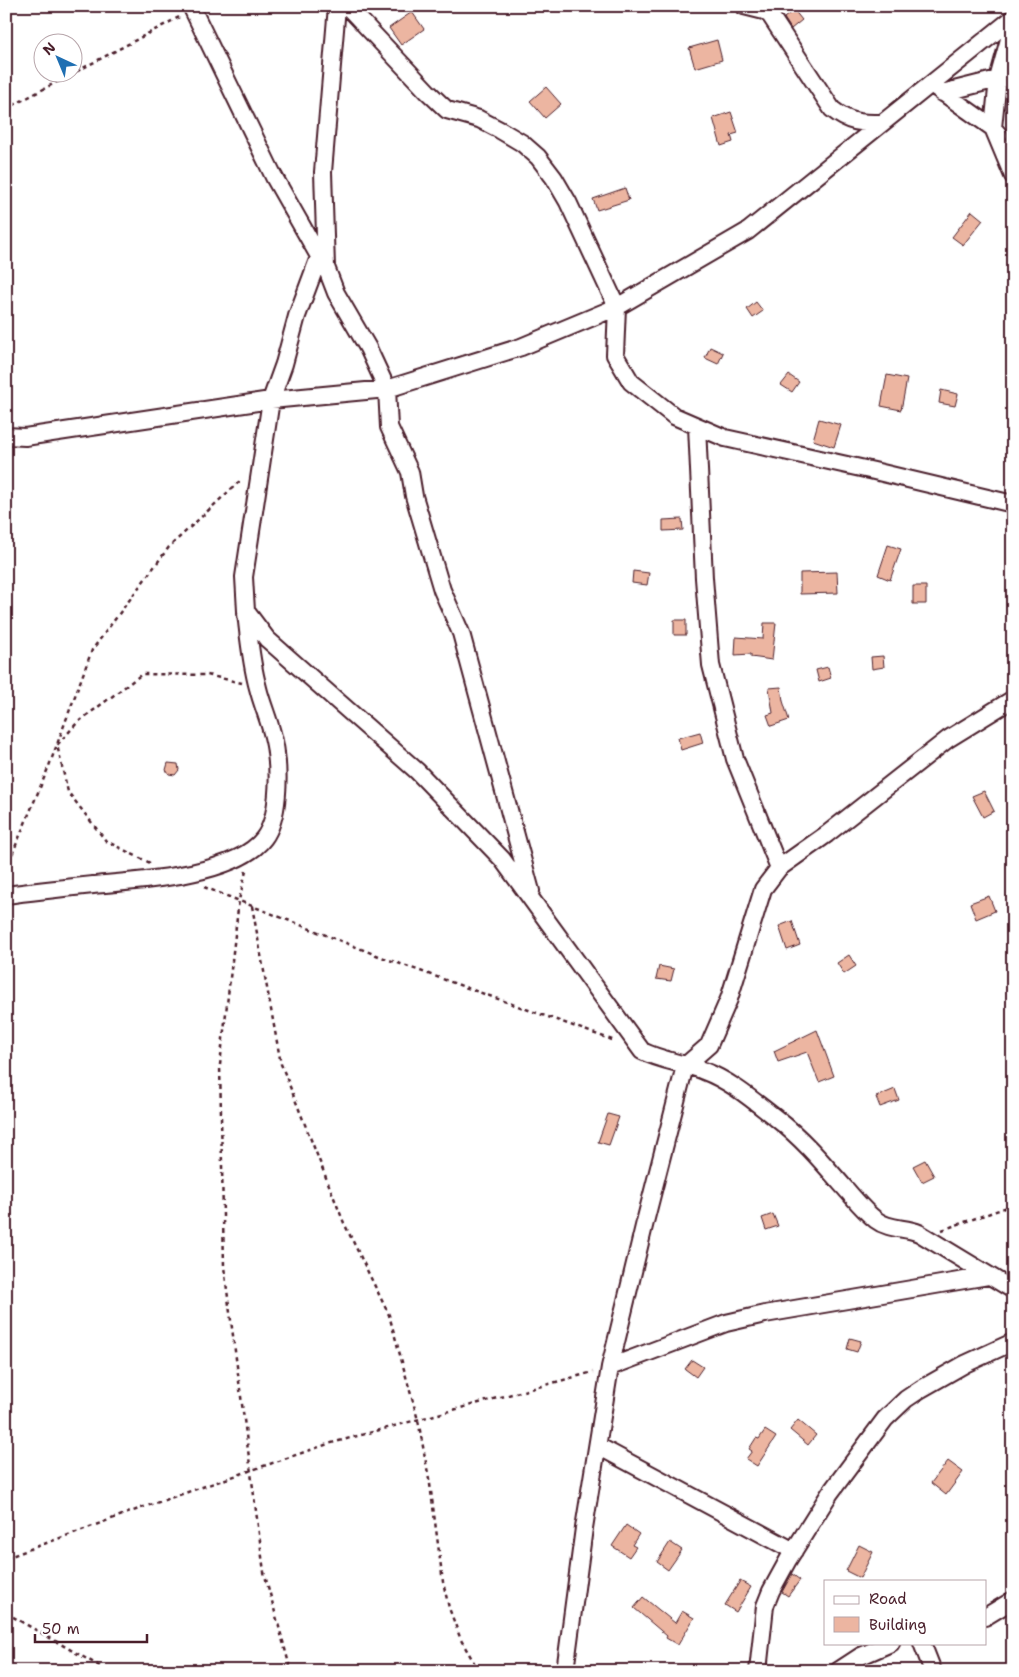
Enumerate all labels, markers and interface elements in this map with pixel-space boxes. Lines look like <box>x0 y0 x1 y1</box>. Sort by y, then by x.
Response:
north arrow <box>32 32 82 82</box>
text: N <box>39 38 59 59</box>
legend <box>824 1580 986 1644</box>
text: Road <box>869 1589 907 1609</box>
scale bar <box>35 1612 148 1644</box>
text: Building <box>869 1615 926 1635</box>
text: 50 m <box>42 1619 80 1639</box>

